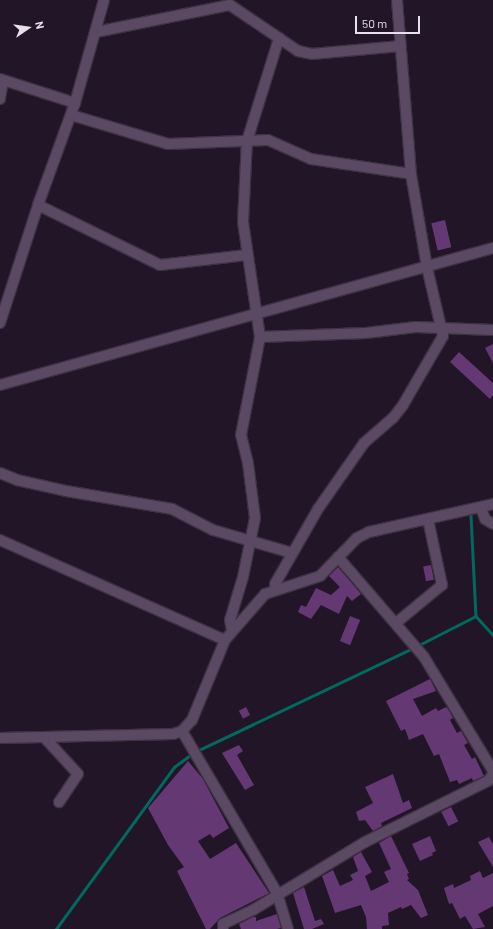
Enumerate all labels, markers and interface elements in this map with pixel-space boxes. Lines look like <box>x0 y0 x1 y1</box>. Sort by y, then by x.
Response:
north arrow <box>8 8 48 48</box>
scale bar <box>357 8 422 34</box>
text: 50 m <box>362 16 387 30</box>
text: N <box>33 20 47 30</box>

